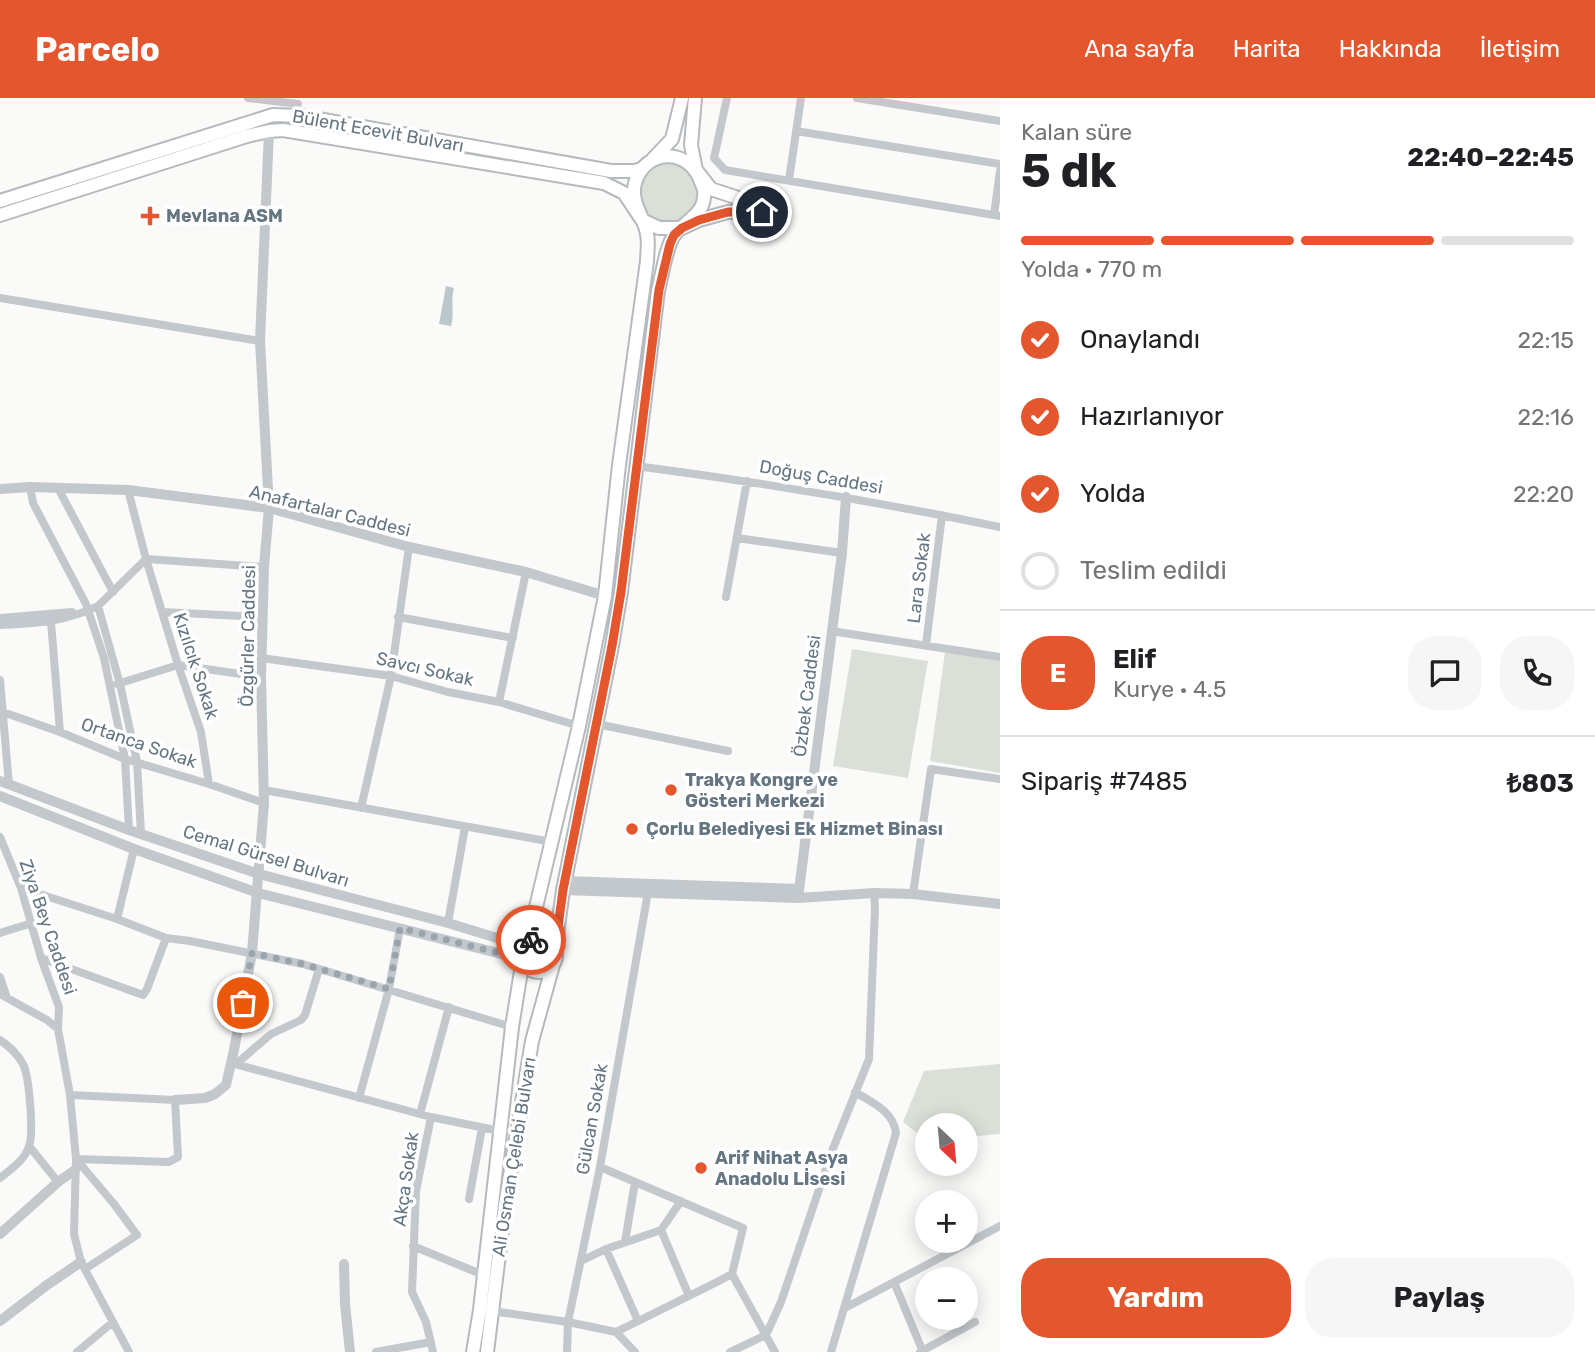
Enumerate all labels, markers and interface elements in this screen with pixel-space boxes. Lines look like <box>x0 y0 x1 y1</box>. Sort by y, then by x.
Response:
text: Parcelo <box>35 30 160 69</box>
text: Ana sayfa <box>1084 35 1195 63</box>
text: Harita <box>1233 35 1301 63</box>
text: Hakkında <box>1339 35 1442 63</box>
text: İletişim <box>1480 35 1560 63</box>
street label: Bülent Ecevit Bulvarı <box>291 105 465 157</box>
text: Kalan süre <box>1021 118 1132 146</box>
text: 22:40–22:45 <box>1407 142 1574 173</box>
text: 5 dk <box>1021 144 1116 199</box>
pin <box>732 182 792 242</box>
icon: home <box>743 193 781 231</box>
place label: Mevlana ASM <box>166 205 283 227</box>
marker: Mevlana ASM <box>140 206 160 226</box>
text: Yolda · 770 m <box>1021 255 1162 283</box>
icon: check <box>1021 321 1059 359</box>
text: Onaylandı <box>1080 324 1200 355</box>
text: 22:15 <box>1518 326 1574 354</box>
icon: check <box>1021 398 1059 436</box>
text: Hazırlanıyor <box>1080 401 1224 432</box>
text: 22:16 <box>1517 403 1574 431</box>
street label: Doğuş Caddesi <box>758 455 884 499</box>
icon: check <box>1021 475 1059 513</box>
text: Yolda <box>1080 478 1146 509</box>
street label: Anafartalar Caddesi <box>247 480 413 542</box>
text: 22:20 <box>1513 480 1574 508</box>
street label: Lara Sokak <box>903 531 936 624</box>
text: Teslim edildi <box>1080 555 1227 586</box>
street label: Özgürler Caddesi <box>236 565 260 707</box>
street label: Kızılcık Sokak <box>168 610 224 723</box>
street label: Özbek Caddesi <box>789 634 825 758</box>
button: chat <box>1408 636 1482 710</box>
button: phone <box>1500 636 1574 710</box>
text: Elif <box>1113 644 1156 675</box>
street label: Savcı Sokak <box>374 647 476 691</box>
text: E <box>1050 658 1066 689</box>
text: Kurye · 4.5 <box>1113 675 1226 703</box>
street label: Ortanca Sokak <box>78 713 200 773</box>
text: Sipariş #7485 <box>1021 766 1187 797</box>
text: ₺803 <box>1507 768 1574 799</box>
place label: Trakya Kongre ve Gösteri Merkezi <box>685 769 838 812</box>
marker: Trakya Kongre ve Gösteri Merkezi <box>663 782 679 798</box>
place label: Çorlu Belediyesi Ek Hizmet Binası <box>646 818 943 840</box>
street label: Cemal Gürsel Bulvarı <box>180 820 352 892</box>
marker: Çorlu Belediyesi Ek Hizmet Binası <box>624 821 640 837</box>
street label: Ziya Bey Caddesi <box>15 856 81 998</box>
courier <box>496 905 566 975</box>
icon: bike <box>512 921 550 959</box>
pin <box>213 973 273 1033</box>
icon: bag <box>224 984 262 1022</box>
street label: Ali Osman Çelebi Bulvarı <box>487 1056 541 1258</box>
street label: Gülcan Sokak <box>571 1061 613 1176</box>
north arrow <box>915 1113 978 1176</box>
map controls <box>915 1113 978 1330</box>
street label: Akça Sokak <box>388 1130 424 1228</box>
place label: Arif Nihat Asya Anadolu Lİsesi <box>715 1147 848 1190</box>
marker: Arif Nihat Asya Anadolu Lİsesi <box>693 1160 709 1176</box>
button: + <box>915 1190 978 1253</box>
button: Yardım <box>1021 1258 1291 1338</box>
button: Paylaş <box>1305 1258 1574 1338</box>
button: − <box>915 1267 978 1330</box>

